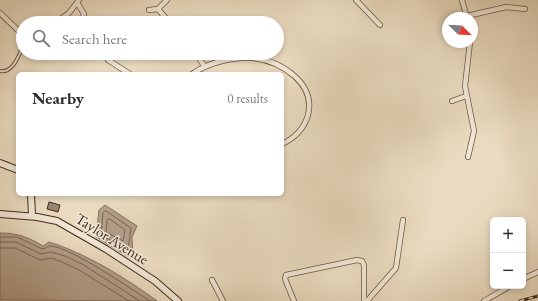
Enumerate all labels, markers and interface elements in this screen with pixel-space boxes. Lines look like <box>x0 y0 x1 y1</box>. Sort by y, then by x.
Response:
north arrow <box>442 12 478 48</box>
search box <box>16 16 284 60</box>
icon: search <box>30 27 52 49</box>
text: Search here <box>62 29 127 48</box>
text: Nearby <box>32 87 84 109</box>
text: 0 results <box>227 90 268 107</box>
street label: Taylor Avenue <box>72 209 153 269</box>
map controls <box>490 217 526 289</box>
button: + <box>490 217 526 253</box>
button: − <box>490 253 526 289</box>

